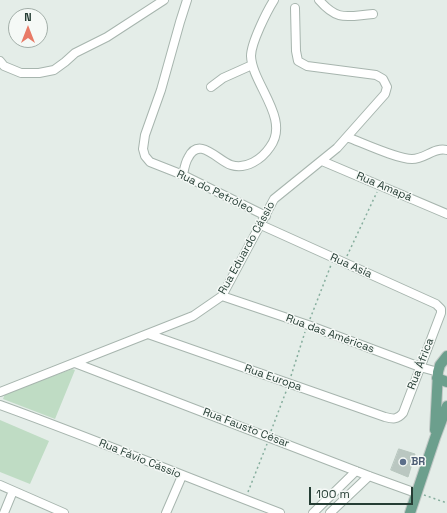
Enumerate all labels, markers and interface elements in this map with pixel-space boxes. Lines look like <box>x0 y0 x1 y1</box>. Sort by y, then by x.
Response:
north arrow <box>8 8 48 48</box>
text: N <box>24 10 32 24</box>
street label: Rua do Petróleo <box>174 168 256 216</box>
street label: Rua Amapá <box>354 169 414 205</box>
street label: Rua Eduardo Cássio <box>216 199 278 297</box>
street label: Rua Asia <box>328 251 374 281</box>
street label: Rua das Américas <box>284 312 376 356</box>
street label: Rua África <box>405 336 437 392</box>
street label: Rua Europa <box>243 362 303 394</box>
street label: Rua Fausto César <box>201 405 291 451</box>
street label: Rua Fávio Cássio <box>97 437 183 481</box>
place label: BR <box>411 455 425 469</box>
marker: BR <box>398 457 408 467</box>
scale bar <box>311 479 415 505</box>
text: 100 m <box>316 486 350 502</box>

